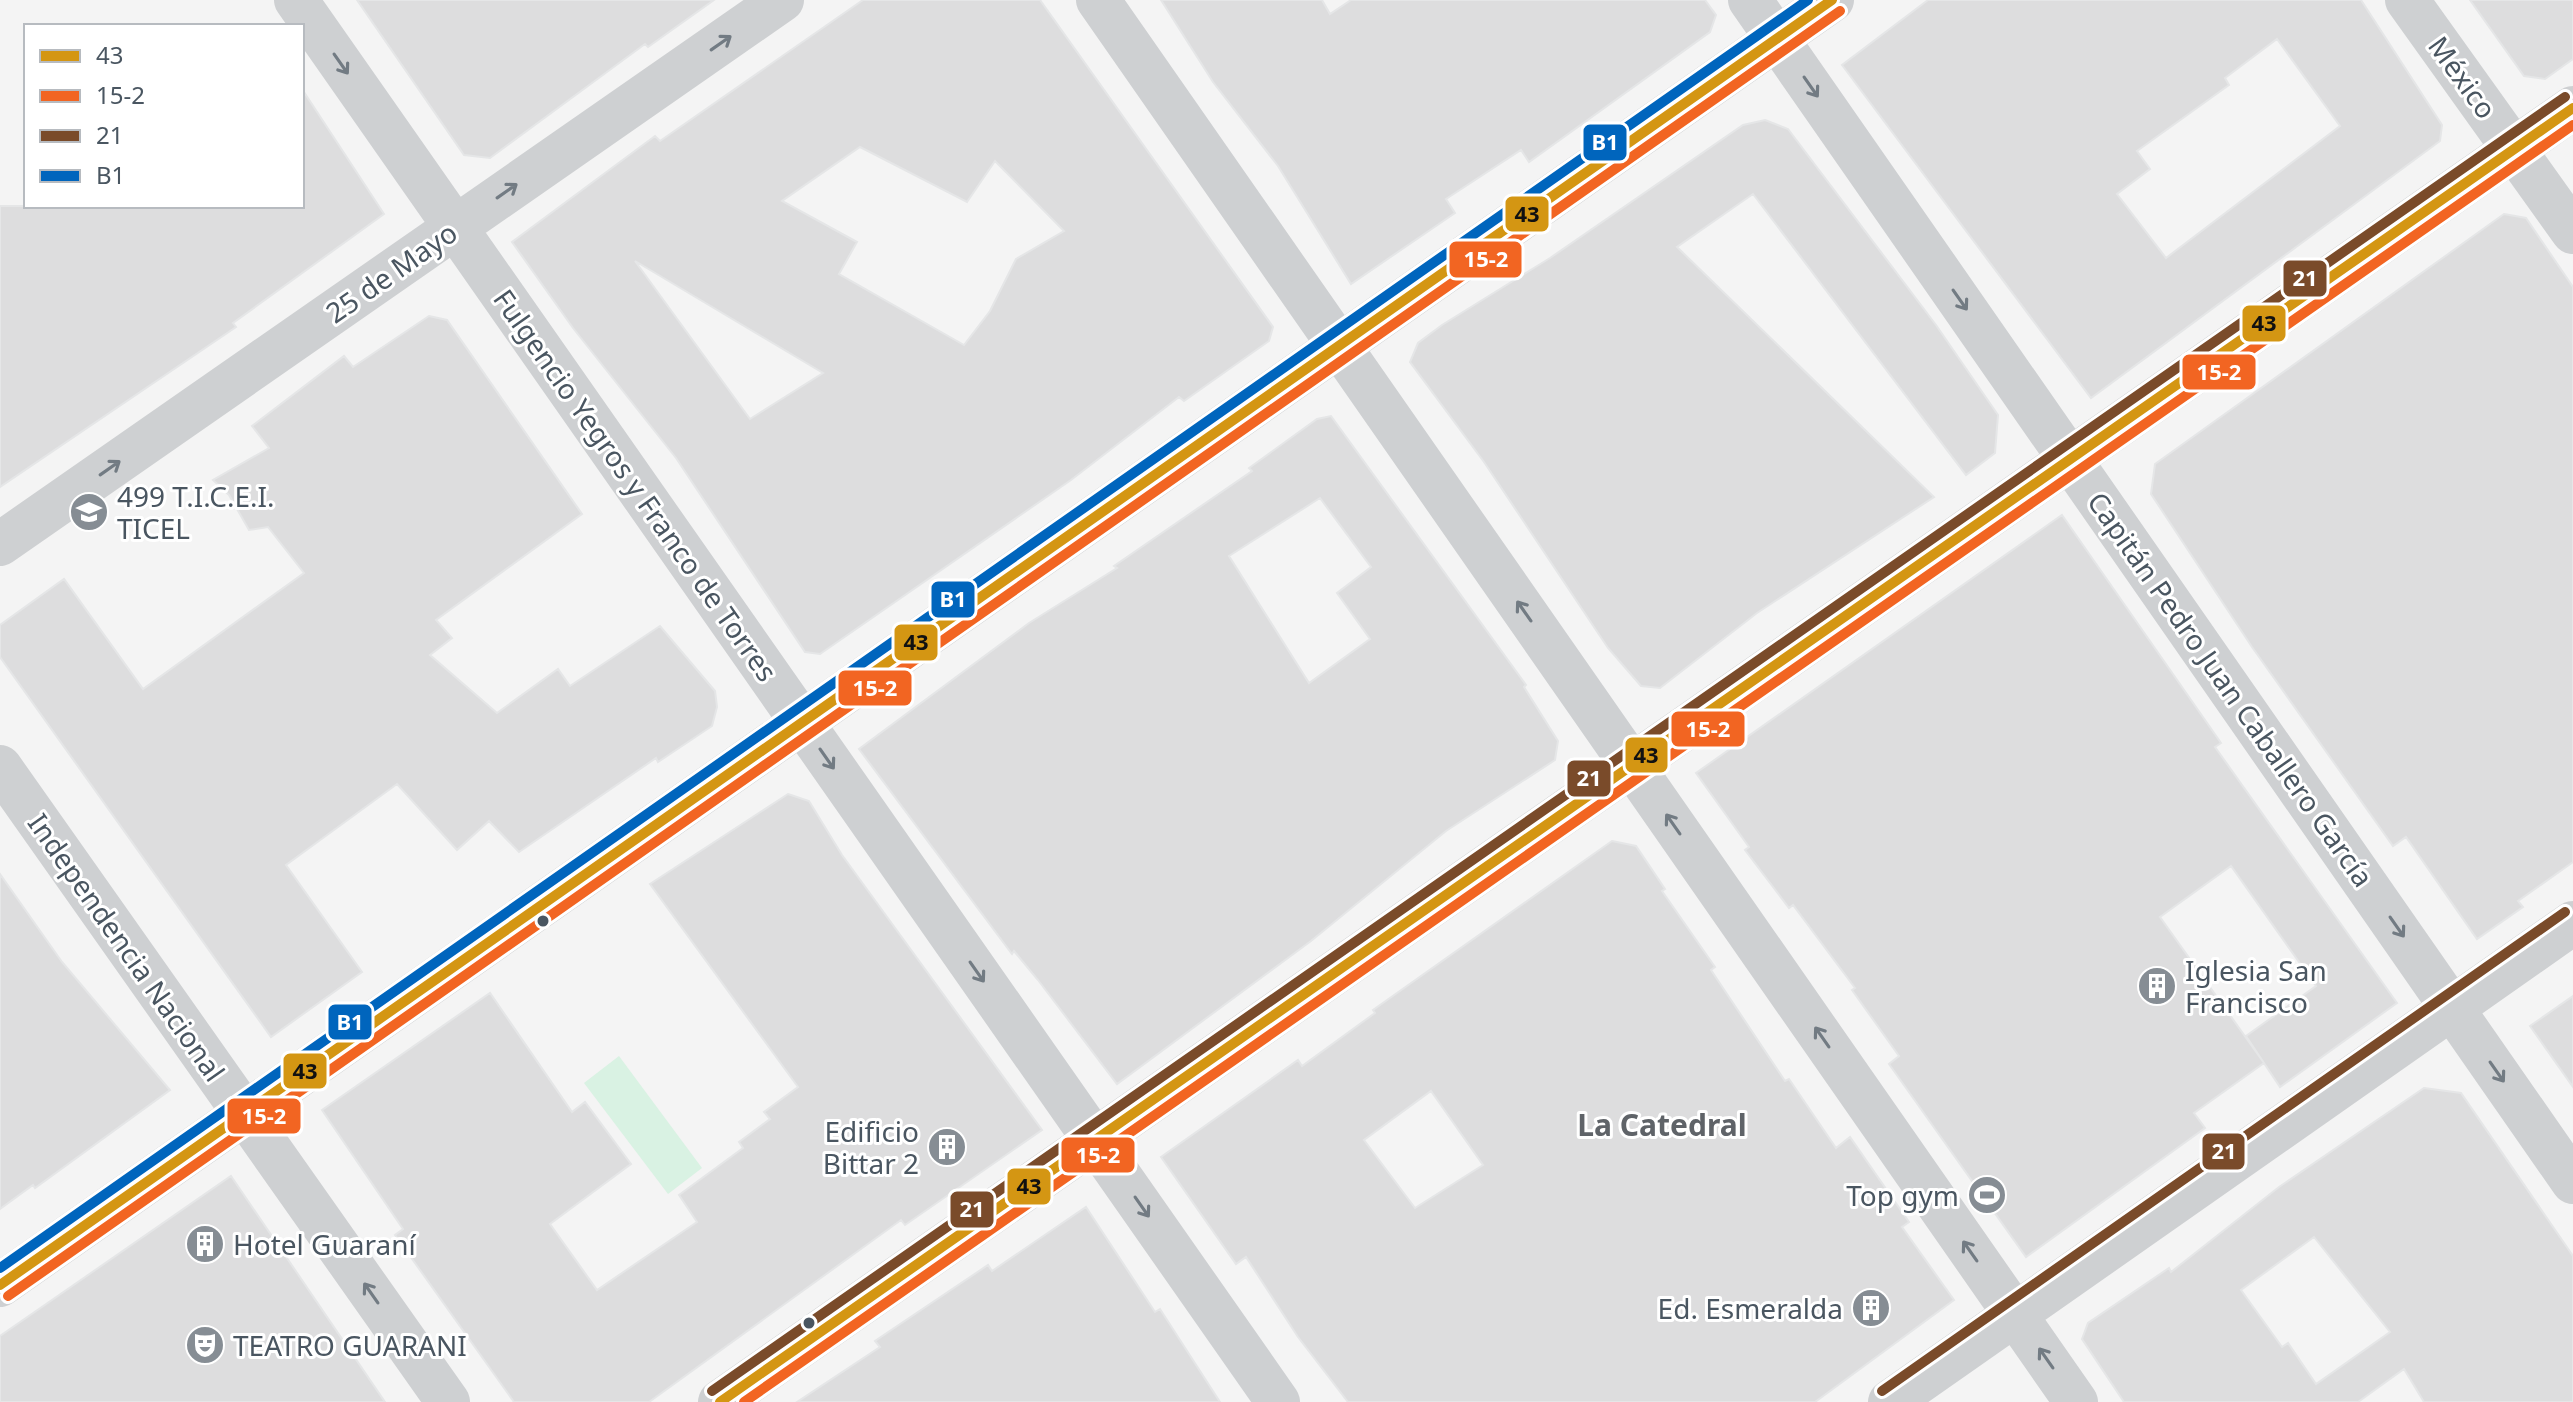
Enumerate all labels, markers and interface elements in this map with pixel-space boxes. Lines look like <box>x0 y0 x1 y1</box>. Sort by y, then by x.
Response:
legend <box>24 24 304 208</box>
street label: México <box>2420 28 2506 126</box>
one-way arrow <box>709 35 731 51</box>
text: 43 <box>96 38 123 71</box>
one-way arrow <box>333 52 349 74</box>
one-way arrow <box>1803 75 1819 97</box>
text: 15-2 <box>96 78 145 111</box>
text: 21 <box>96 118 123 151</box>
line badge: B1 <box>1582 123 1628 162</box>
text: B1 <box>1591 126 1619 156</box>
text: B1 <box>96 158 125 191</box>
one-way arrow <box>496 183 518 199</box>
line badge: 43 <box>1504 195 1550 233</box>
text: 43 <box>1514 198 1540 228</box>
street label: 25 de Mayo <box>318 213 464 331</box>
line badge: 15-2 <box>1448 240 1523 279</box>
text: 15-2 <box>1464 243 1508 273</box>
line badge: 21 <box>2282 259 2328 298</box>
text: 21 <box>2292 262 2318 292</box>
street label: Fulgencio Yegros y Franco de Torres <box>485 281 787 689</box>
one-way arrow <box>1952 289 1968 311</box>
line badge: 43 <box>2241 304 2287 343</box>
text: 43 <box>2251 307 2277 337</box>
line badge: 15-2 <box>2181 353 2257 391</box>
text: 15-2 <box>2197 356 2241 386</box>
one-way arrow <box>98 460 120 476</box>
place label: 499 T.I.C.E.I. TICEL <box>117 477 275 547</box>
street label: Capitán Pedro Juan Caballero García <box>2080 484 2382 894</box>
school or university icon: 499 T.I.C.E.I. TICEL <box>68 491 110 533</box>
line badge: B1 <box>930 580 976 619</box>
text: B1 <box>939 583 967 613</box>
one-way arrow <box>1516 600 1532 622</box>
line badge: 43 <box>893 623 939 662</box>
text: 43 <box>903 626 929 656</box>
line badge: 15-2 <box>837 669 913 707</box>
text: 15-2 <box>853 672 897 702</box>
line badge: 15-2 <box>1670 710 1746 748</box>
text: 15-2 <box>1686 713 1730 743</box>
line badge: 43 <box>1624 736 1669 774</box>
text: 43 <box>1633 739 1659 769</box>
one-way arrow <box>819 747 836 769</box>
line badge: 21 <box>1566 759 1612 798</box>
text: 21 <box>1576 762 1602 792</box>
street label: Independencia Nacional <box>20 805 234 1089</box>
one-way arrow <box>1665 814 1681 836</box>
unlabelled marker <box>535 913 551 929</box>
one-way arrow <box>2389 915 2405 937</box>
place label: Iglesia San Francisco <box>2185 951 2327 1021</box>
one-way arrow <box>969 960 985 982</box>
building icon: Iglesia San Francisco <box>2136 965 2178 1007</box>
line badge: B1 <box>327 1003 373 1041</box>
text: B1 <box>336 1006 364 1036</box>
one-way arrow <box>1814 1027 1830 1049</box>
line badge: 43 <box>282 1052 328 1090</box>
text: 43 <box>292 1055 318 1085</box>
one-way arrow <box>2489 1060 2505 1082</box>
line badge: 15-2 <box>226 1097 302 1135</box>
text: 15-2 <box>242 1100 286 1130</box>
district label: La Catedral <box>1577 1104 1747 1145</box>
place label: Edificio Bittar 2 <box>823 1112 919 1182</box>
building icon: Edificio Bittar 2 <box>926 1126 968 1168</box>
line badge: 21 <box>2201 1132 2246 1171</box>
text: 21 <box>2211 1135 2237 1165</box>
line badge: 15-2 <box>1060 1136 1136 1174</box>
text: 15-2 <box>1076 1139 1120 1169</box>
line badge: 43 <box>1006 1167 1052 1206</box>
text: 43 <box>1016 1170 1042 1200</box>
sports icon: Top gym <box>1966 1174 2008 1216</box>
place label: Top gym <box>1846 1176 1959 1214</box>
line badge: 21 <box>949 1190 995 1229</box>
text: 21 <box>959 1193 985 1223</box>
one-way arrow <box>1134 1196 1150 1218</box>
building icon: Hotel Guaraní <box>184 1223 226 1265</box>
place label: Hotel Guaraní <box>233 1225 417 1263</box>
one-way arrow <box>1962 1240 1978 1262</box>
one-way arrow <box>363 1282 379 1304</box>
building icon: Ed. Esmeralda <box>1850 1287 1892 1329</box>
place label: Ed. Esmeralda <box>1658 1289 1843 1327</box>
unlabelled marker <box>801 1315 817 1331</box>
theatre icon: TEATRO GUARANI <box>184 1324 226 1366</box>
place label: TEATRO GUARANI <box>233 1326 467 1364</box>
one-way arrow <box>2038 1348 2054 1370</box>

